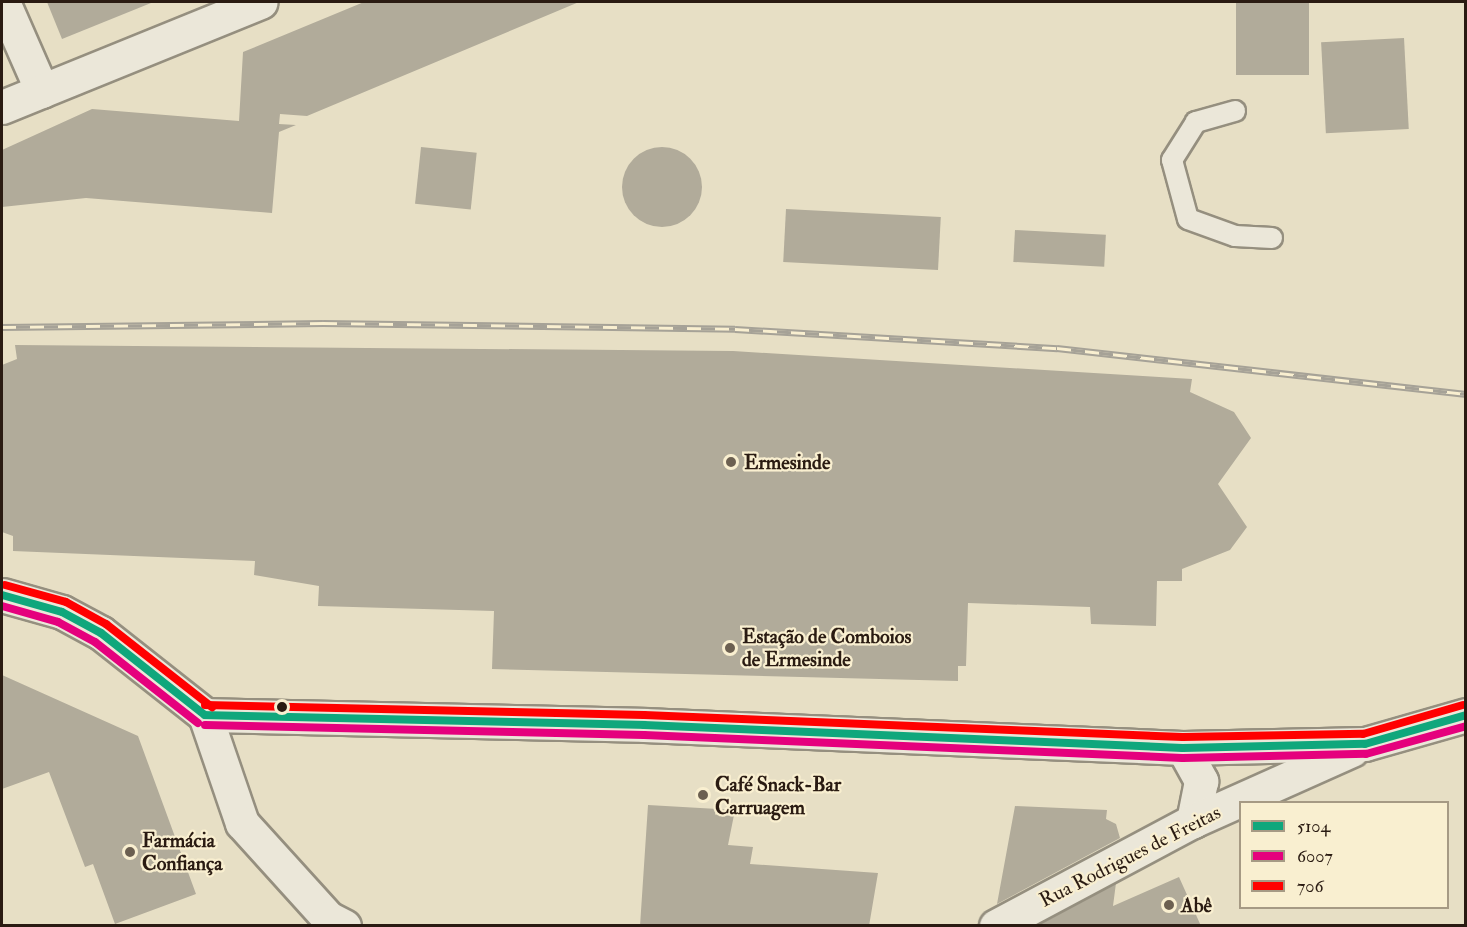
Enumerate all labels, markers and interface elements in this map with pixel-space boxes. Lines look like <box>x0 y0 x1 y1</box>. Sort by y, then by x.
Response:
place label: Ermesinde <box>744 450 830 474</box>
marker: Ermesinde <box>722 453 740 471</box>
place label: Estação de Comboios de Ermesinde <box>742 624 911 671</box>
marker: Estação de Comboios de Ermesinde <box>723 641 737 655</box>
unlabelled marker <box>276 701 288 713</box>
place label: Café Snack-Bar Carruagem <box>715 772 841 819</box>
marker: Café Snack-Bar Carruagem <box>696 788 710 802</box>
street label: Rua Rodrigues de Freitas <box>1035 800 1225 912</box>
legend <box>1239 801 1449 909</box>
text: 5104 <box>1297 815 1330 838</box>
place label: Farmácia Confiança <box>142 828 222 875</box>
marker: Farmácia Confiança <box>123 845 137 859</box>
text: 6007 <box>1297 845 1333 868</box>
text: 706 <box>1297 875 1324 898</box>
place label: Abê <box>1181 893 1212 917</box>
marker: Abê <box>1162 898 1176 912</box>

